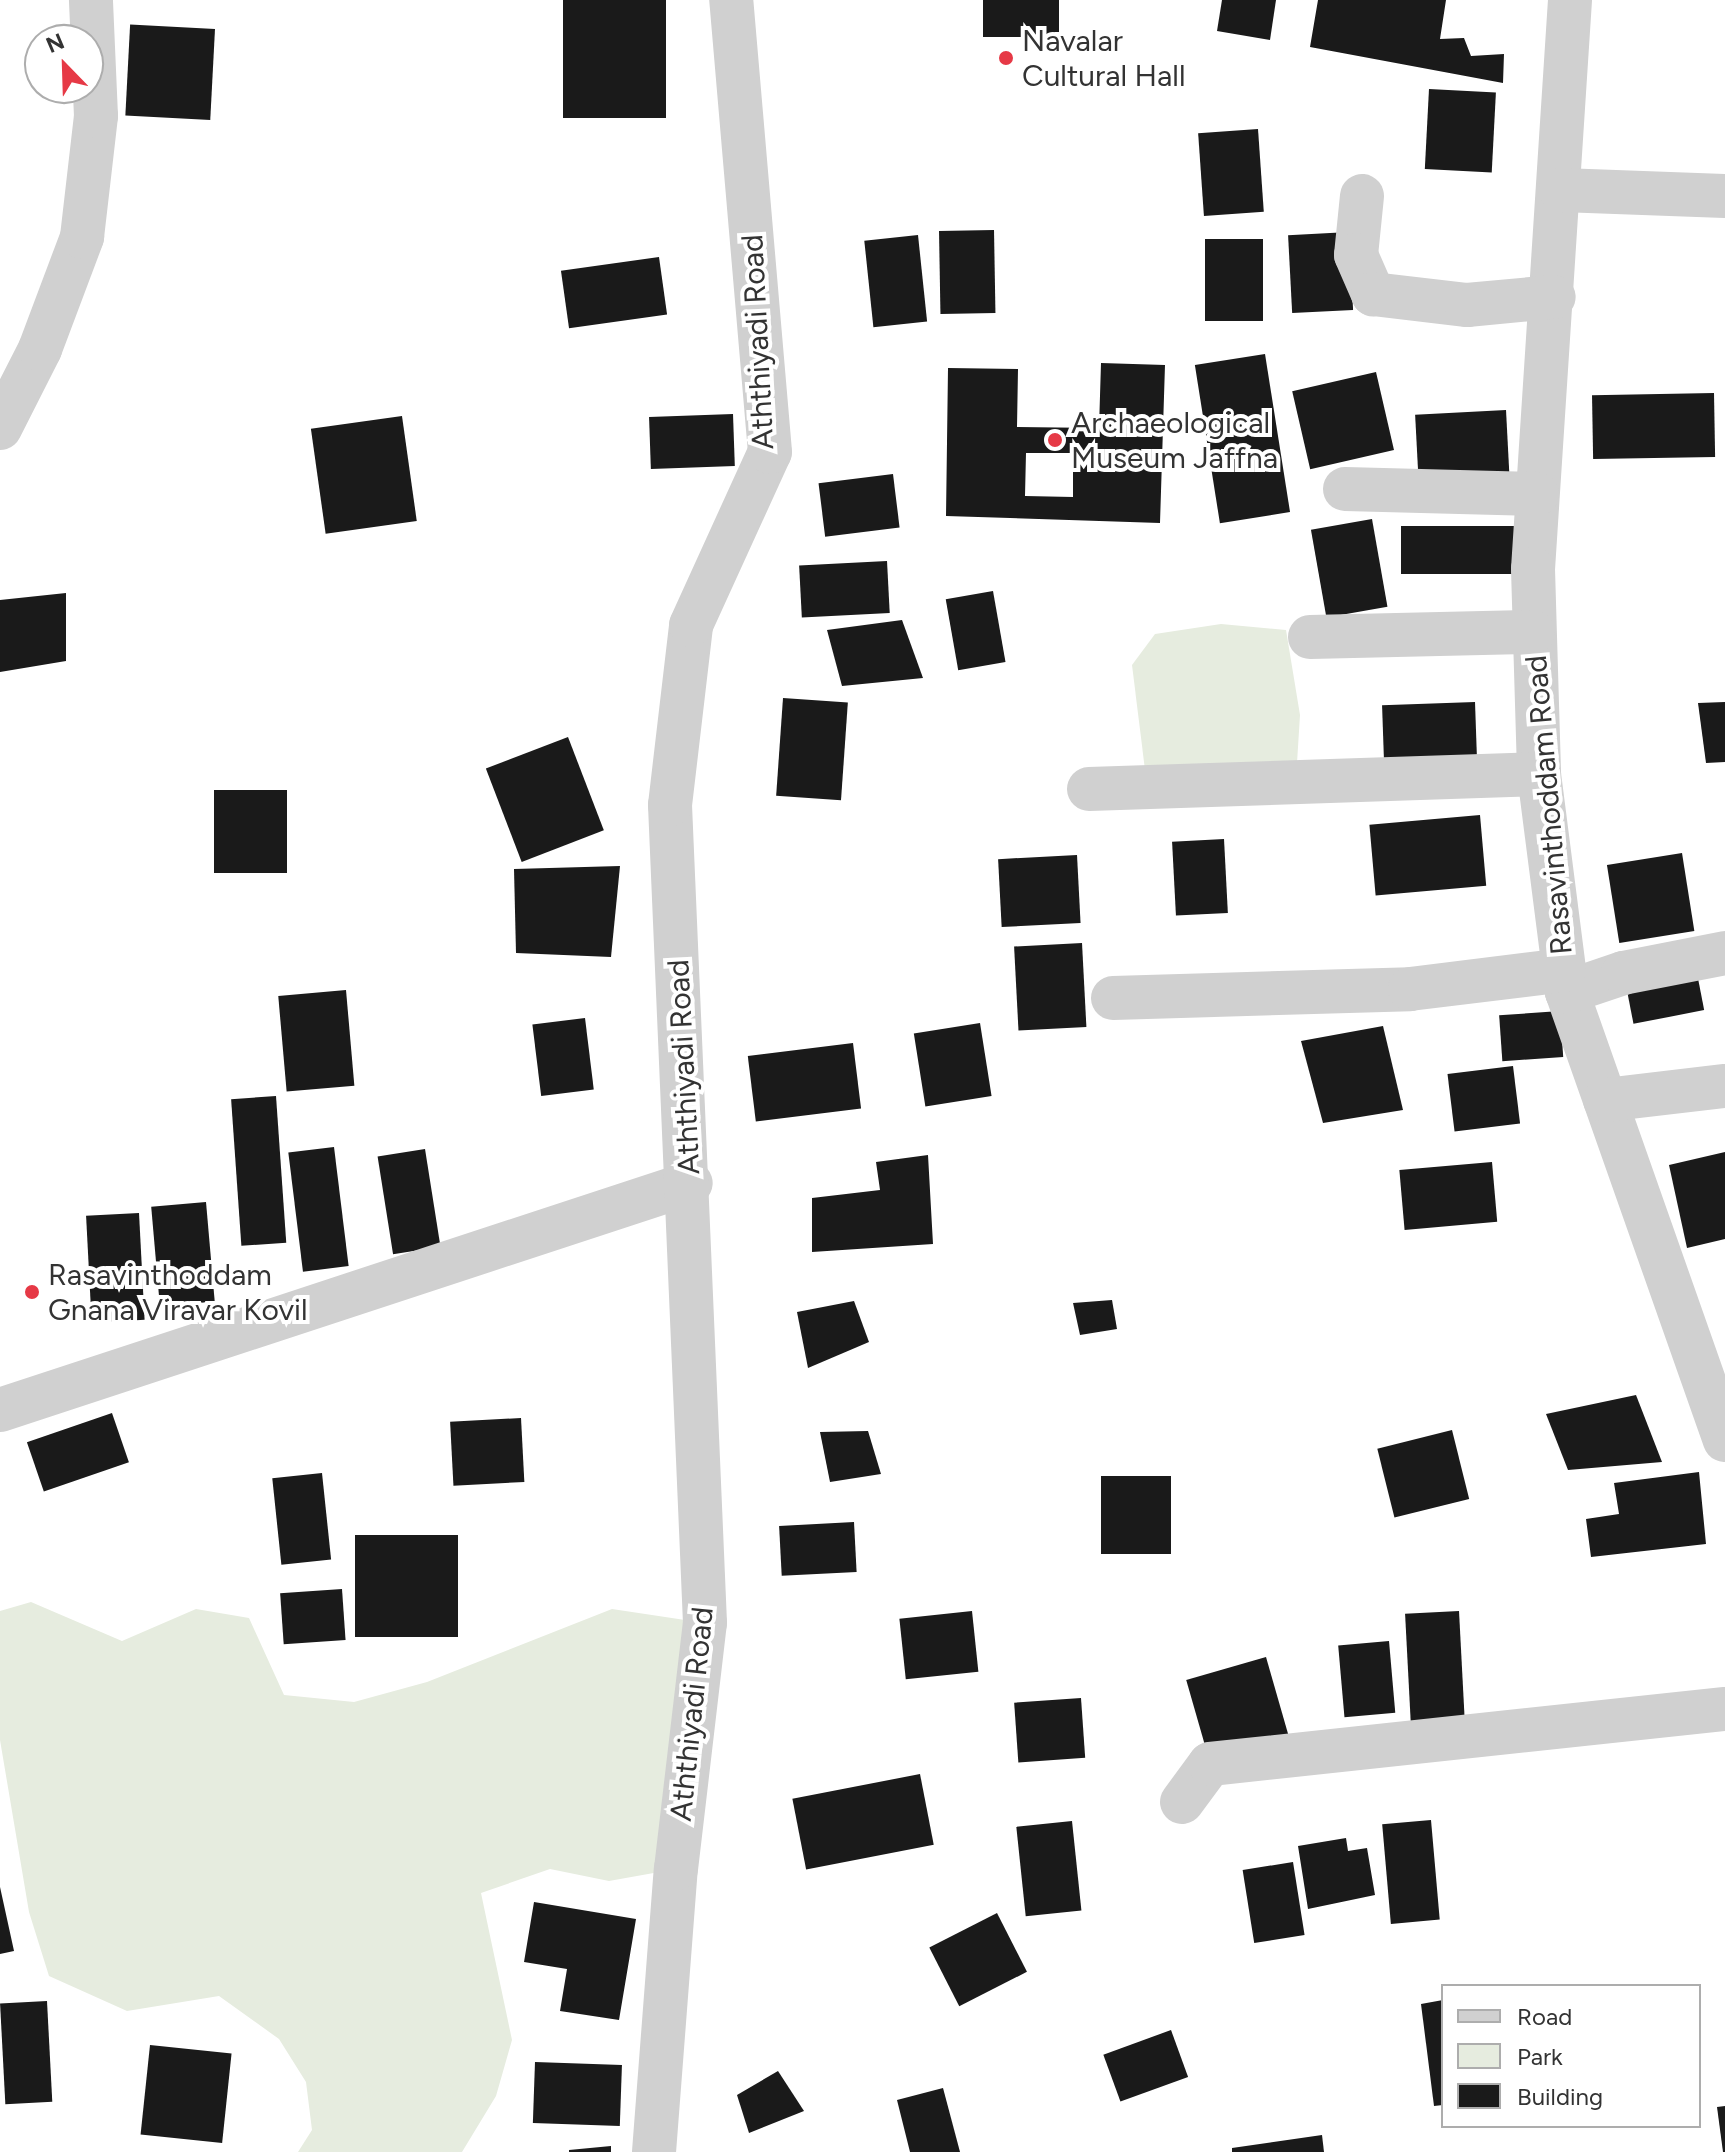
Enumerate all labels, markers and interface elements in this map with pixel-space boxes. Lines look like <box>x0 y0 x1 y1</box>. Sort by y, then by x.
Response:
place label: Navalar Cultural Hall <box>1022 23 1186 94</box>
north arrow <box>24 24 104 104</box>
text: N <box>42 28 68 59</box>
marker: Navalar Cultural Hall <box>997 49 1015 67</box>
street label: Aththiyadi Road <box>734 234 782 450</box>
place label: Archaeological Museum Jaffna <box>1071 405 1278 476</box>
marker: Archaeological Museum Jaffna <box>1046 431 1064 449</box>
street label: Rasavinthoddam Road <box>1518 654 1580 956</box>
street label: Aththiyadi Road <box>660 959 708 1175</box>
place label: Rasavinthoddam Gnana Viravar Kovil <box>48 1257 308 1328</box>
marker: Rasavinthoddam Gnana Viravar Kovil <box>23 1283 41 1301</box>
street label: Aththiyadi Road <box>663 1605 721 1823</box>
legend <box>1441 1984 1701 2128</box>
text: Road <box>1517 2002 1572 2031</box>
text: Park <box>1517 2042 1563 2071</box>
text: Building <box>1517 2082 1603 2111</box>

